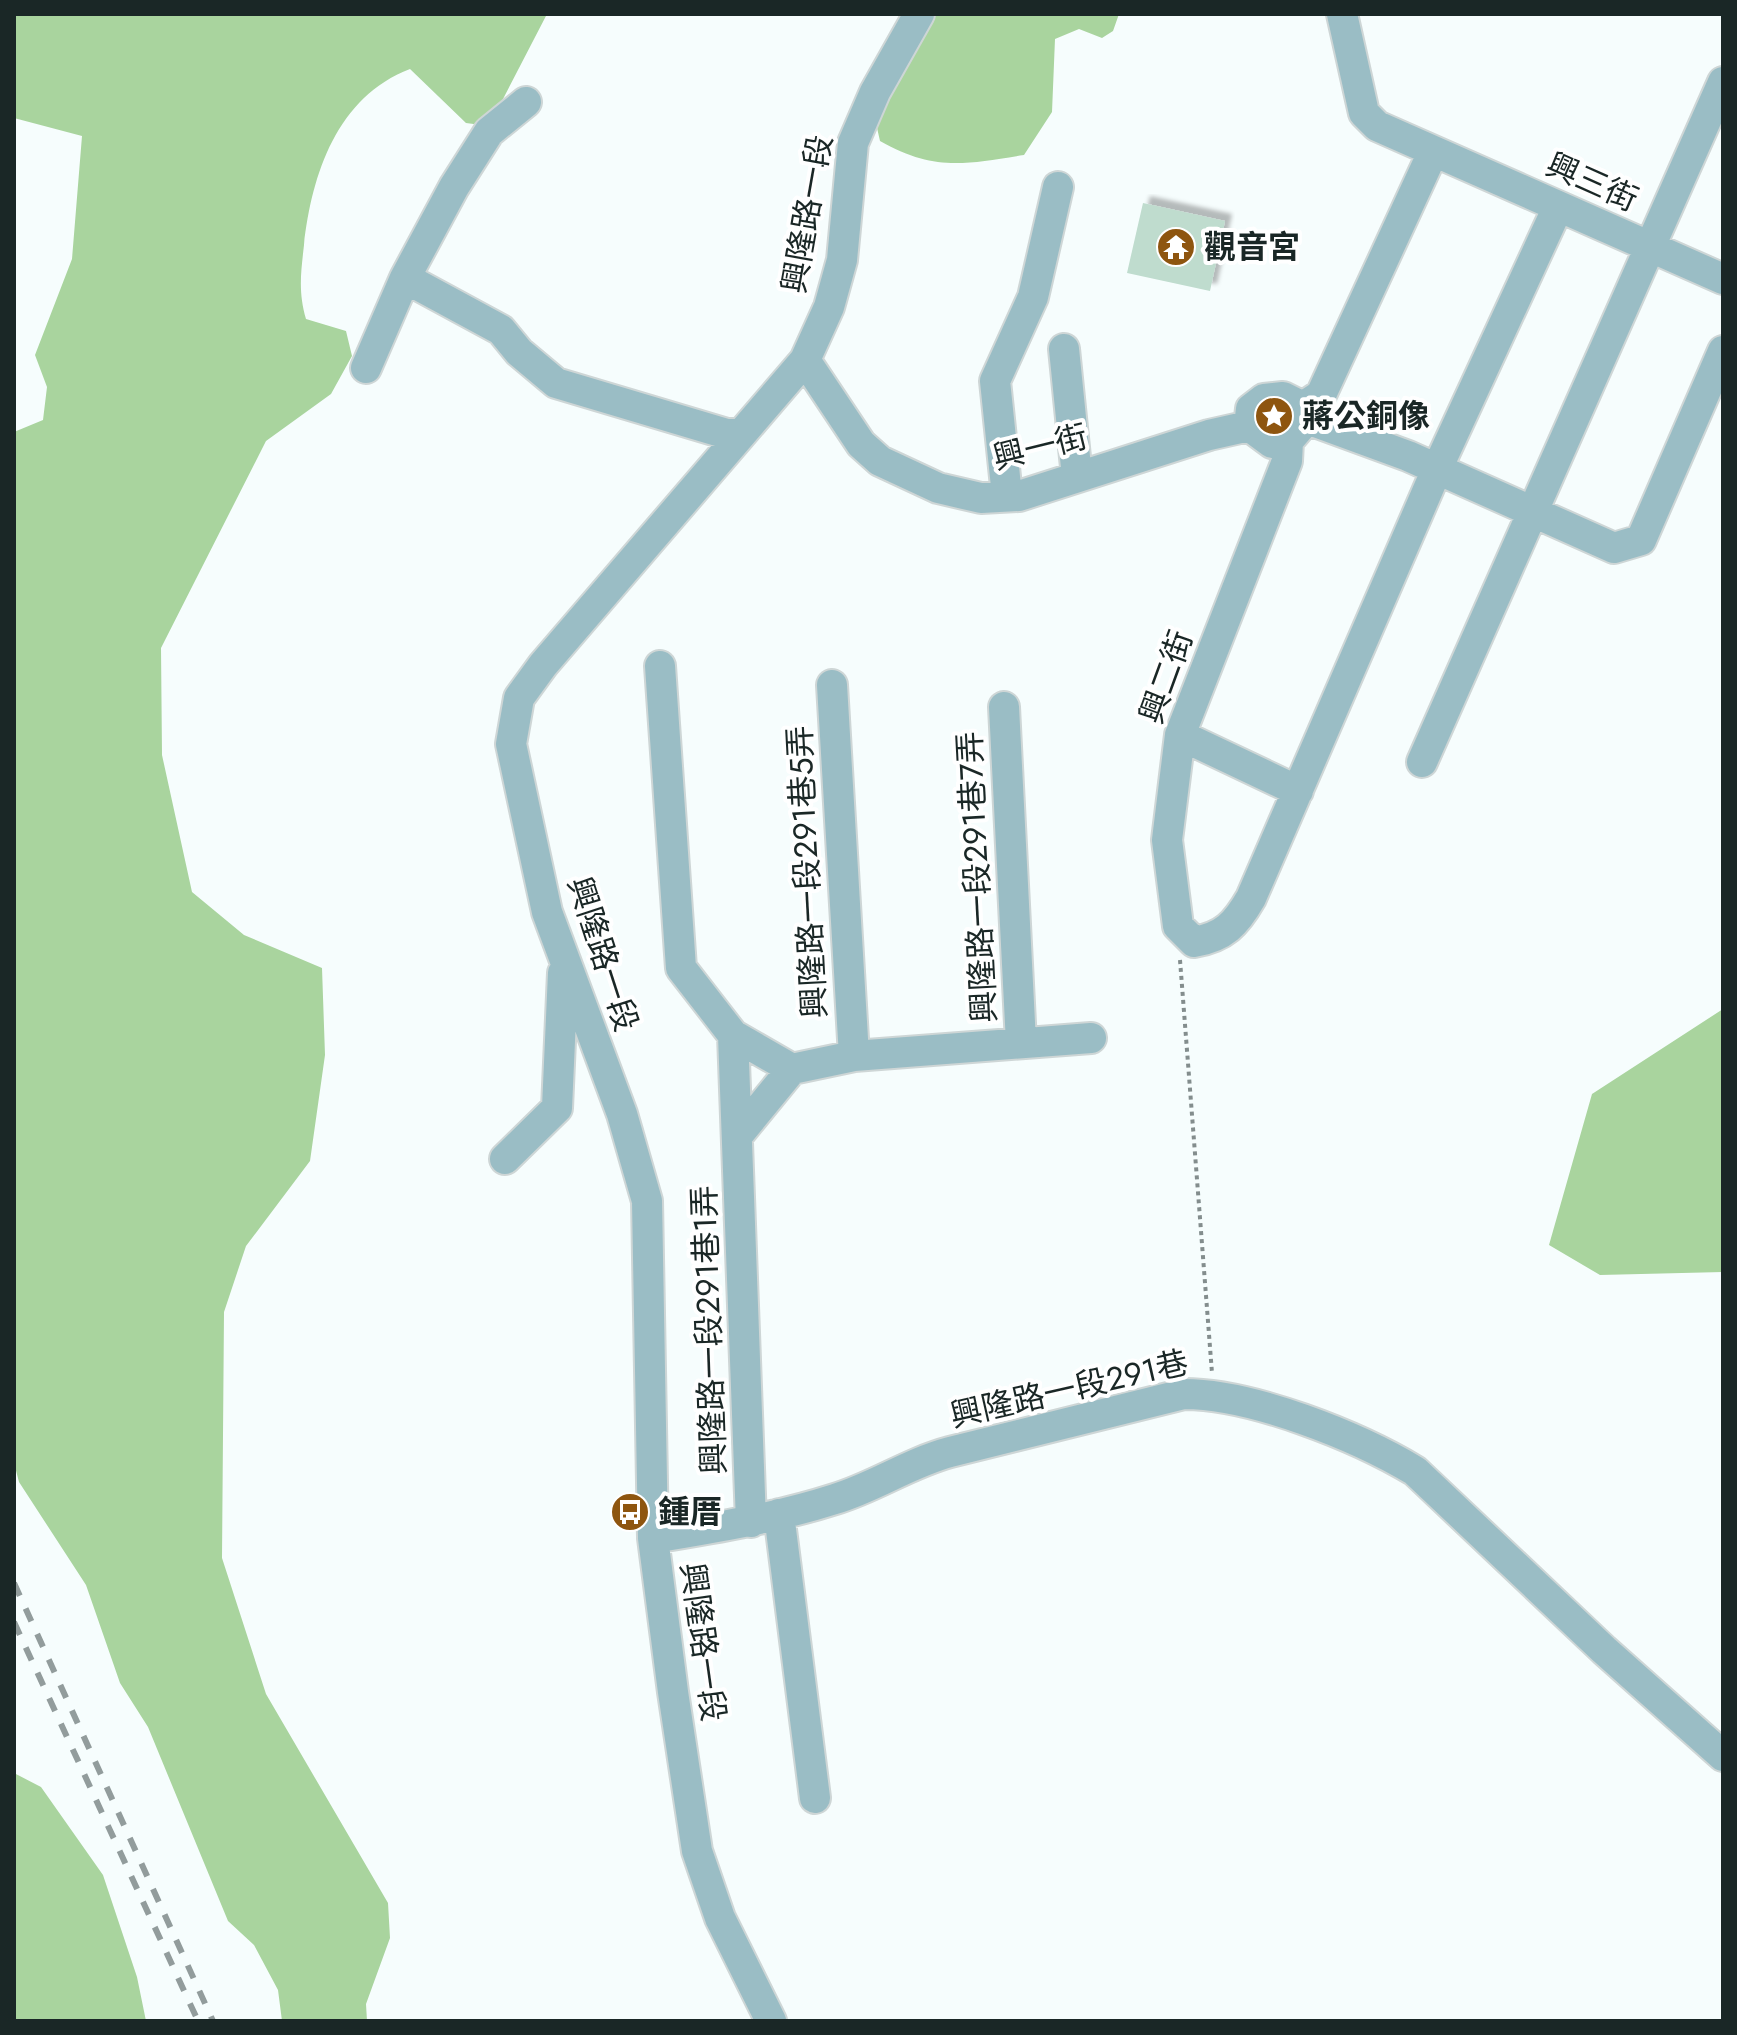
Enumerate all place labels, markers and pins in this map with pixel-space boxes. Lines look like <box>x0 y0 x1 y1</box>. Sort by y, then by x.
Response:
place label: 觀音宮 <box>1204 224 1300 270</box>
temple icon: 觀音宮 <box>1155 226 1197 268</box>
place label: 蔣公銅像 <box>1302 393 1430 439</box>
place icon: 蔣公銅像 <box>1253 395 1295 437</box>
place label: 鍾厝 <box>658 1489 722 1535</box>
bus stop icon: 鍾厝 <box>609 1491 651 1533</box>

